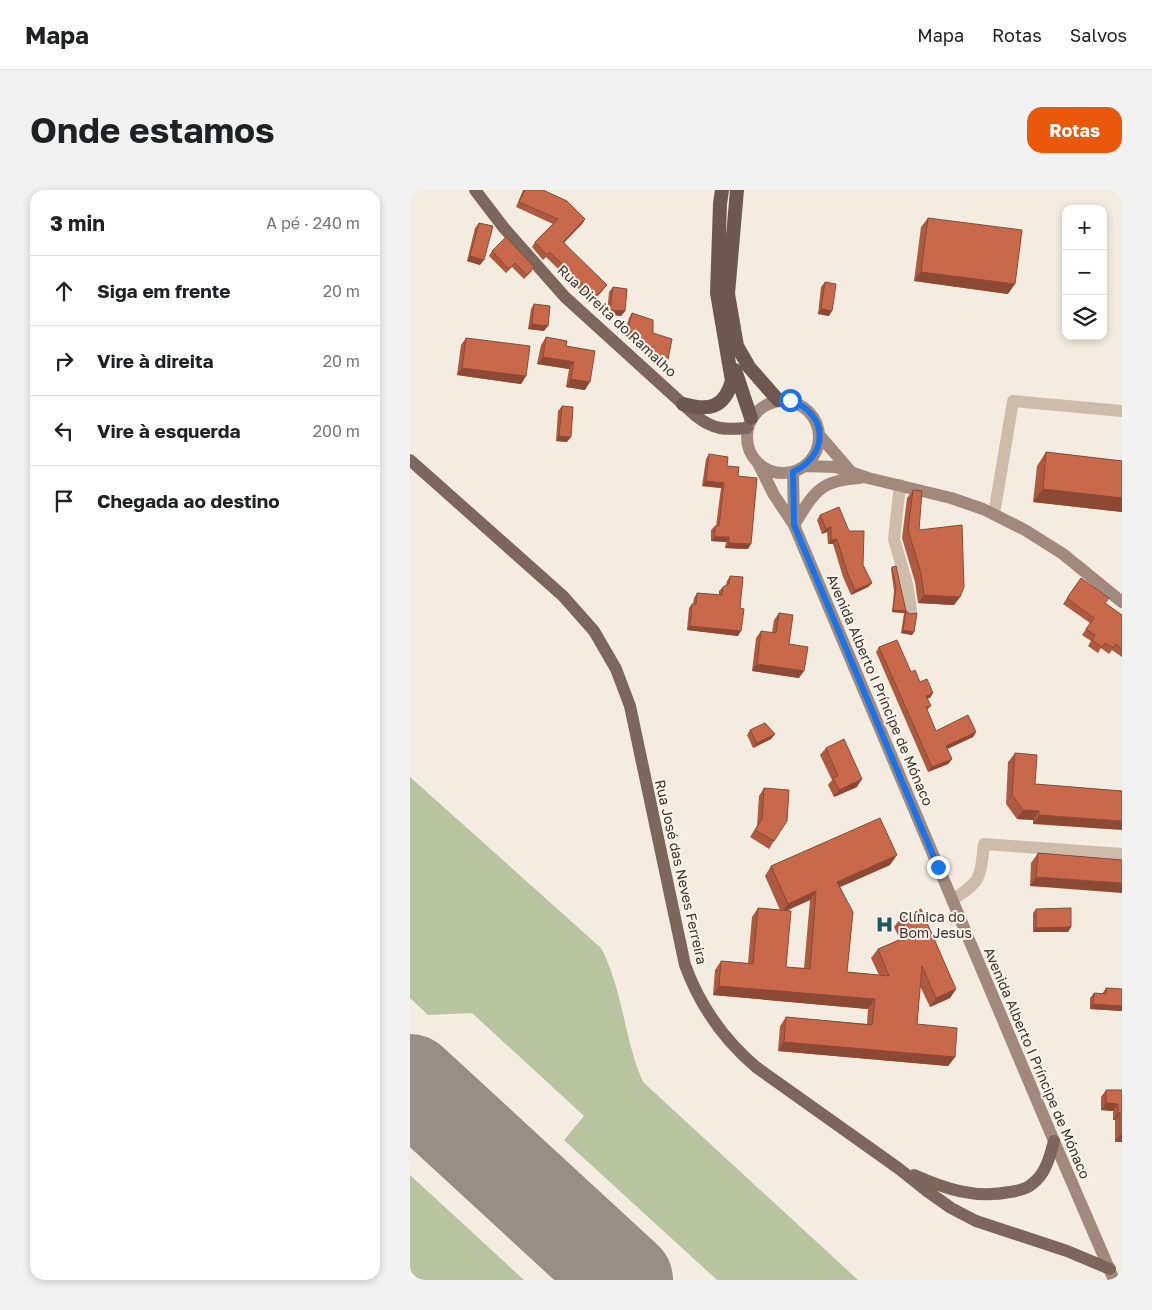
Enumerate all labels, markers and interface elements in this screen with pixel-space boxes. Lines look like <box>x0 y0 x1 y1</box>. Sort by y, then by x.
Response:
text: Mapa <box>25 20 89 49</box>
text: Mapa <box>917 24 964 46</box>
text: Rotas <box>992 24 1042 46</box>
text: Salvos <box>1070 24 1127 46</box>
button: Rotas <box>1027 107 1122 153</box>
text: Onde estamos <box>30 109 275 151</box>
map controls <box>1062 205 1107 340</box>
button: + <box>1062 205 1107 250</box>
text: 3 min <box>50 210 105 236</box>
text: A pé · 240 m <box>266 213 360 233</box>
button: − <box>1062 250 1107 295</box>
street label: Rua Direita do Ramalho <box>554 261 680 380</box>
icon: ahead <box>50 277 78 305</box>
text: Siga em frente <box>97 279 231 302</box>
text: 20 m <box>323 281 360 301</box>
button: layers <box>1062 295 1107 340</box>
icon: right <box>50 347 78 375</box>
text: Vire à direita <box>97 349 214 372</box>
text: 20 m <box>323 351 360 371</box>
route start <box>779 389 802 412</box>
icon: left <box>50 417 78 445</box>
text: Vire à esquerda <box>97 419 240 442</box>
text: 200 m <box>313 421 360 441</box>
icon: arrive <box>50 487 78 515</box>
text: Chegada ao destino <box>97 489 280 512</box>
street label: Avenida Alberto I Príncipe de Mónaco <box>824 571 937 808</box>
street label: Rua José das Neves Ferreira <box>652 778 711 966</box>
route end <box>927 856 950 879</box>
place label: Clínica do Bom Jesus <box>899 908 972 941</box>
hospital icon: Clínica do Bom Jesus <box>875 915 895 935</box>
street label: Avenida Alberto I Príncipe de Mónaco <box>981 944 1094 1181</box>

